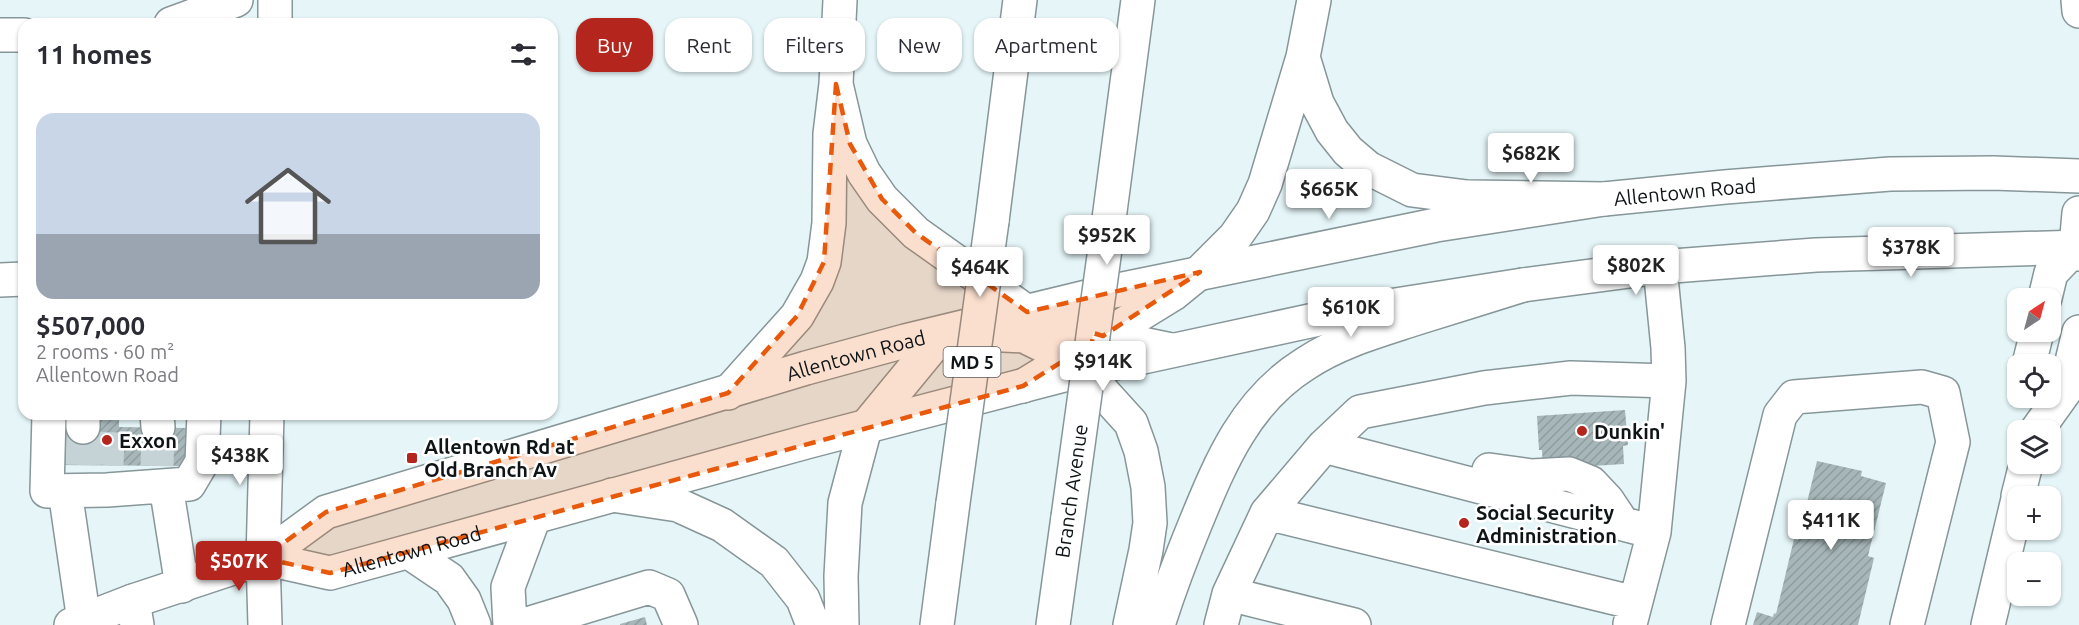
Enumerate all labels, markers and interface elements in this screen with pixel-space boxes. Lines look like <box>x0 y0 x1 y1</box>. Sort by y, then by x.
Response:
chip: Buy <box>576 18 653 72</box>
chip: Rent <box>665 18 752 72</box>
chip: Filters <box>764 18 865 72</box>
chip: New <box>877 18 962 72</box>
chip: Apartment <box>974 18 1119 72</box>
icon: filters <box>507 38 540 71</box>
text: 11 homes <box>36 40 152 69</box>
pin: $682K <box>1489 133 1573 184</box>
text: $682K <box>1502 141 1560 164</box>
icon: home <box>234 152 342 260</box>
pin: $665K <box>1287 169 1371 220</box>
street label: Allentown Road <box>1612 173 1757 209</box>
text: $665K <box>1300 177 1358 200</box>
pin: $952K <box>1065 215 1149 266</box>
text: $952K <box>1078 223 1136 246</box>
pin: $378K <box>1869 227 1953 278</box>
text: $378K <box>1882 235 1940 258</box>
pin: $802K <box>1594 245 1678 296</box>
pin: $464K <box>938 247 1022 298</box>
text: $802K <box>1607 253 1665 276</box>
text: $464K <box>951 255 1009 278</box>
pin: $610K <box>1309 287 1393 338</box>
north arrow <box>2007 288 2061 342</box>
map controls <box>2007 288 2061 606</box>
text: $610K <box>1322 295 1380 318</box>
text: $507,000 <box>36 311 145 340</box>
street label: Allentown Road <box>783 325 928 385</box>
text: 2 rooms · 60 m² <box>36 340 174 363</box>
pin: $914K <box>1061 341 1145 392</box>
road number: MD 5 <box>944 347 1000 377</box>
text: $914K <box>1074 349 1132 372</box>
button: locate <box>2007 354 2061 408</box>
text: Allentown Road <box>36 363 179 386</box>
place label: Dunkin' <box>1594 420 1665 443</box>
button: layers <box>2007 420 2061 474</box>
street label: Branch Avenue <box>1050 423 1092 559</box>
marker: Dunkin' <box>1575 424 1589 438</box>
place label: Exxon <box>119 429 177 452</box>
marker: Exxon <box>100 433 114 447</box>
pin: $438K <box>198 435 282 486</box>
place label: Allentown Rd at Old Branch Av <box>424 435 575 481</box>
text: $438K <box>211 443 269 466</box>
marker: Allentown Rd at Old Branch Av <box>405 451 419 465</box>
button: + <box>2007 486 2061 540</box>
pin: $411K <box>1789 500 1873 551</box>
place label: Social Security Administration <box>1476 501 1617 547</box>
text: $411K <box>1802 508 1860 531</box>
marker: Social Security Administration <box>1457 516 1471 530</box>
street label: Allentown Road <box>339 521 483 581</box>
pin: $507K <box>197 541 281 592</box>
text: $507K <box>210 549 268 572</box>
button: − <box>2007 552 2061 606</box>

